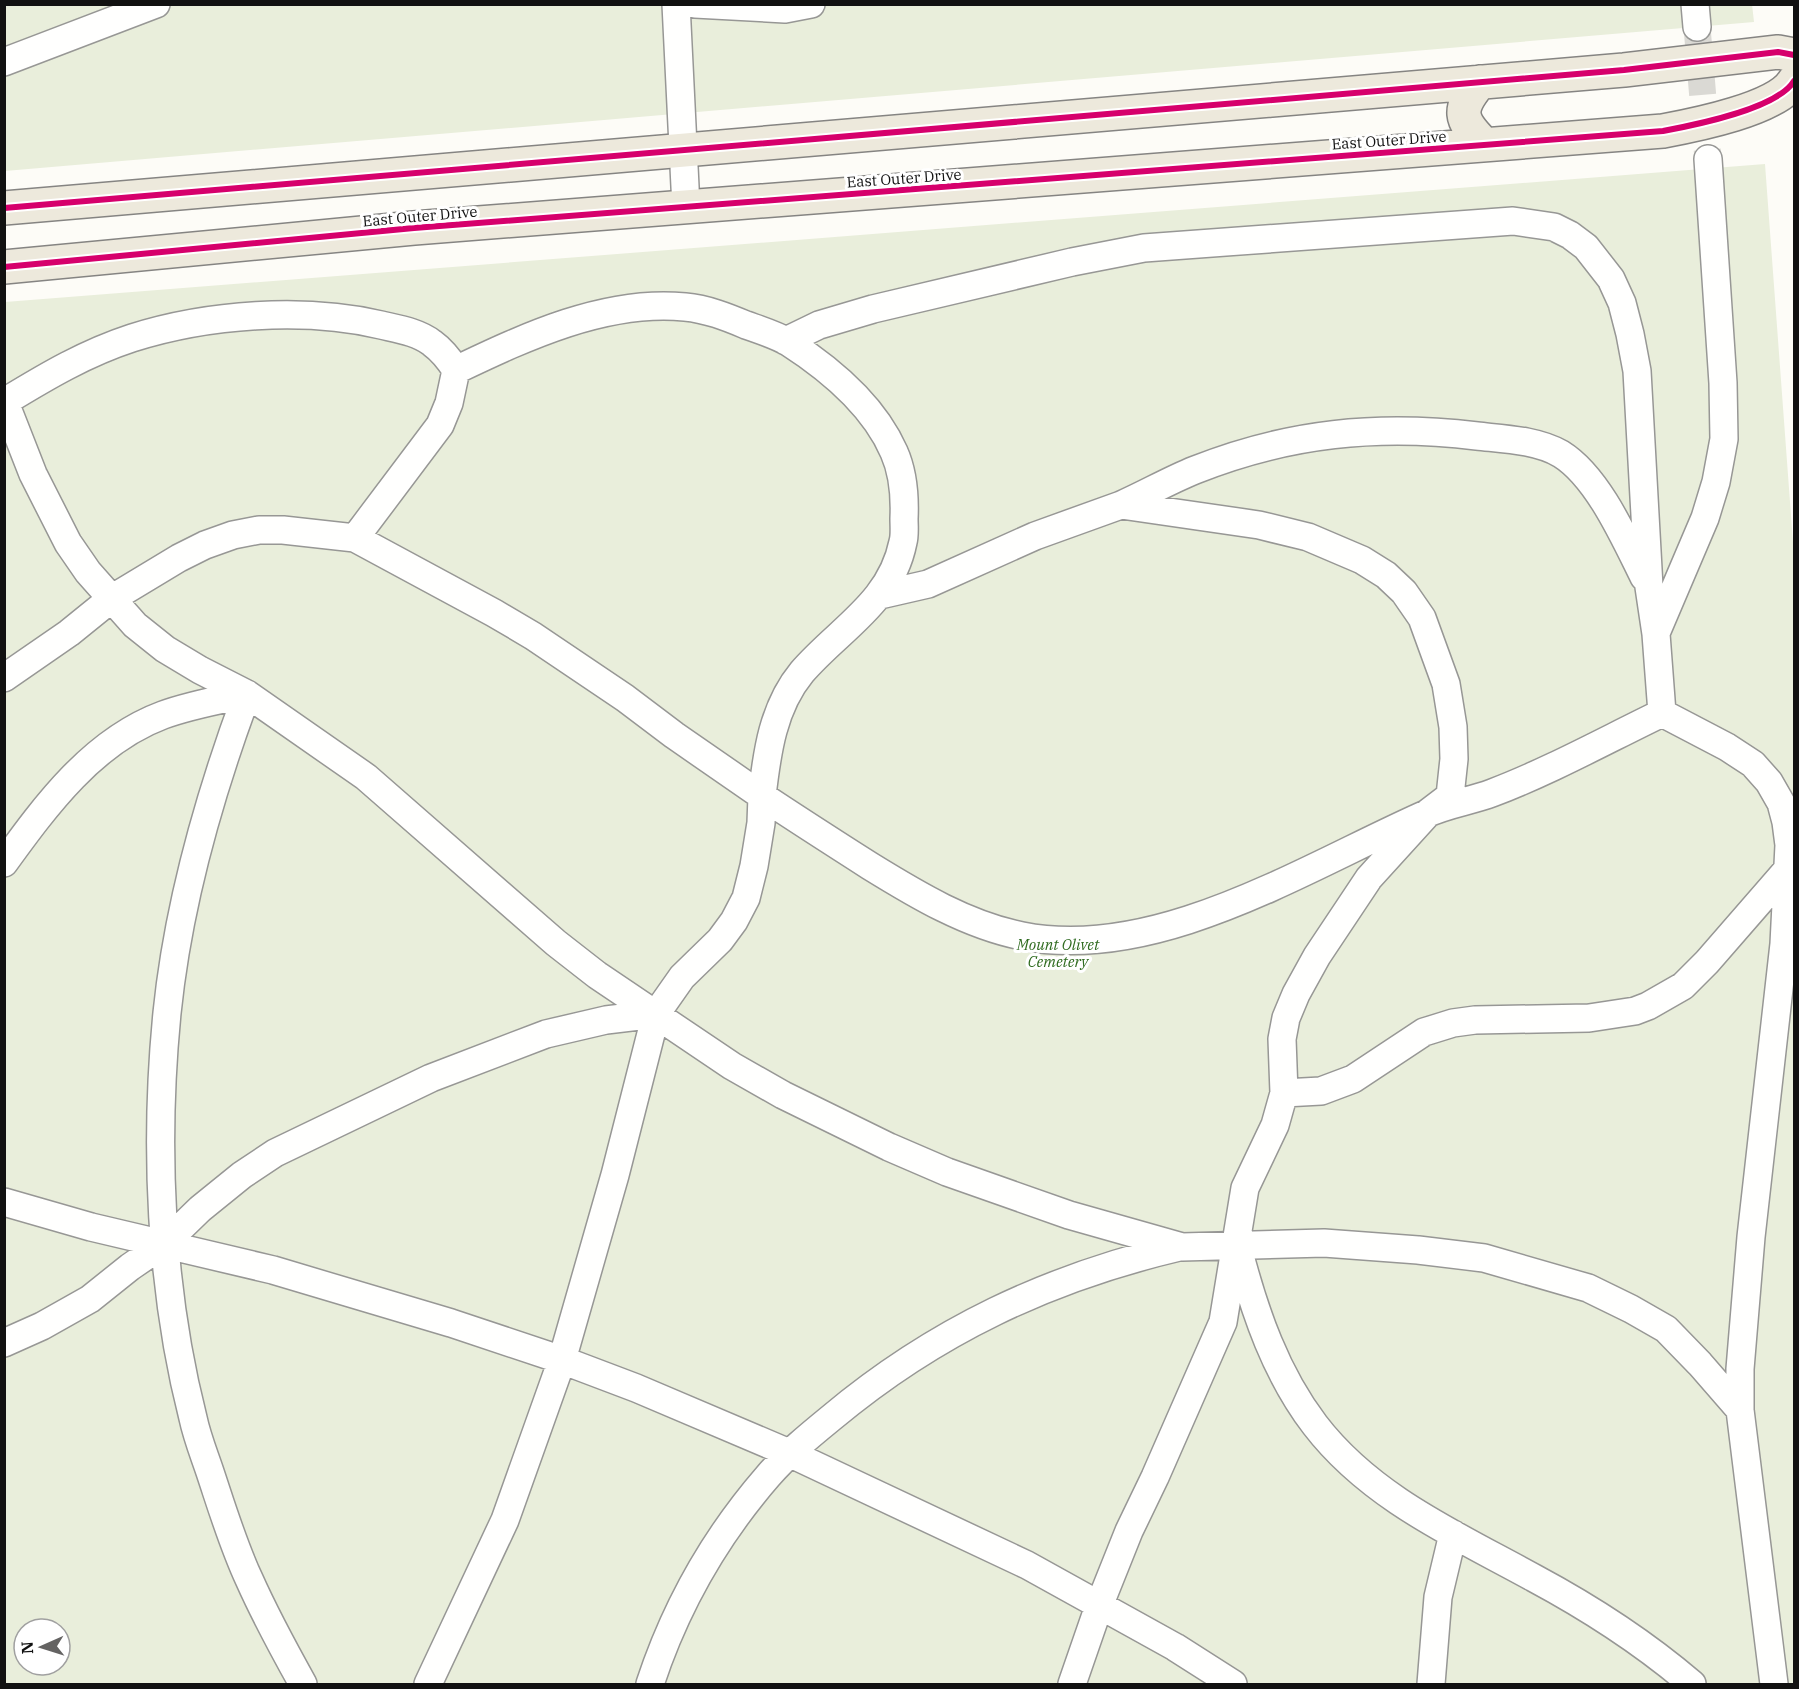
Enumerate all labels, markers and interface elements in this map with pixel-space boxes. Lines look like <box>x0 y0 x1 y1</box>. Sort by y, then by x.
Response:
street label: East Outer Drive <box>1331 127 1447 153</box>
street label: East Outer Drive <box>846 165 962 191</box>
street label: East Outer Drive <box>362 202 478 230</box>
park label: Mount Olivet Cemetery <box>1016 935 1100 971</box>
north arrow <box>12 1617 72 1677</box>
text: N <box>17 1641 37 1655</box>

